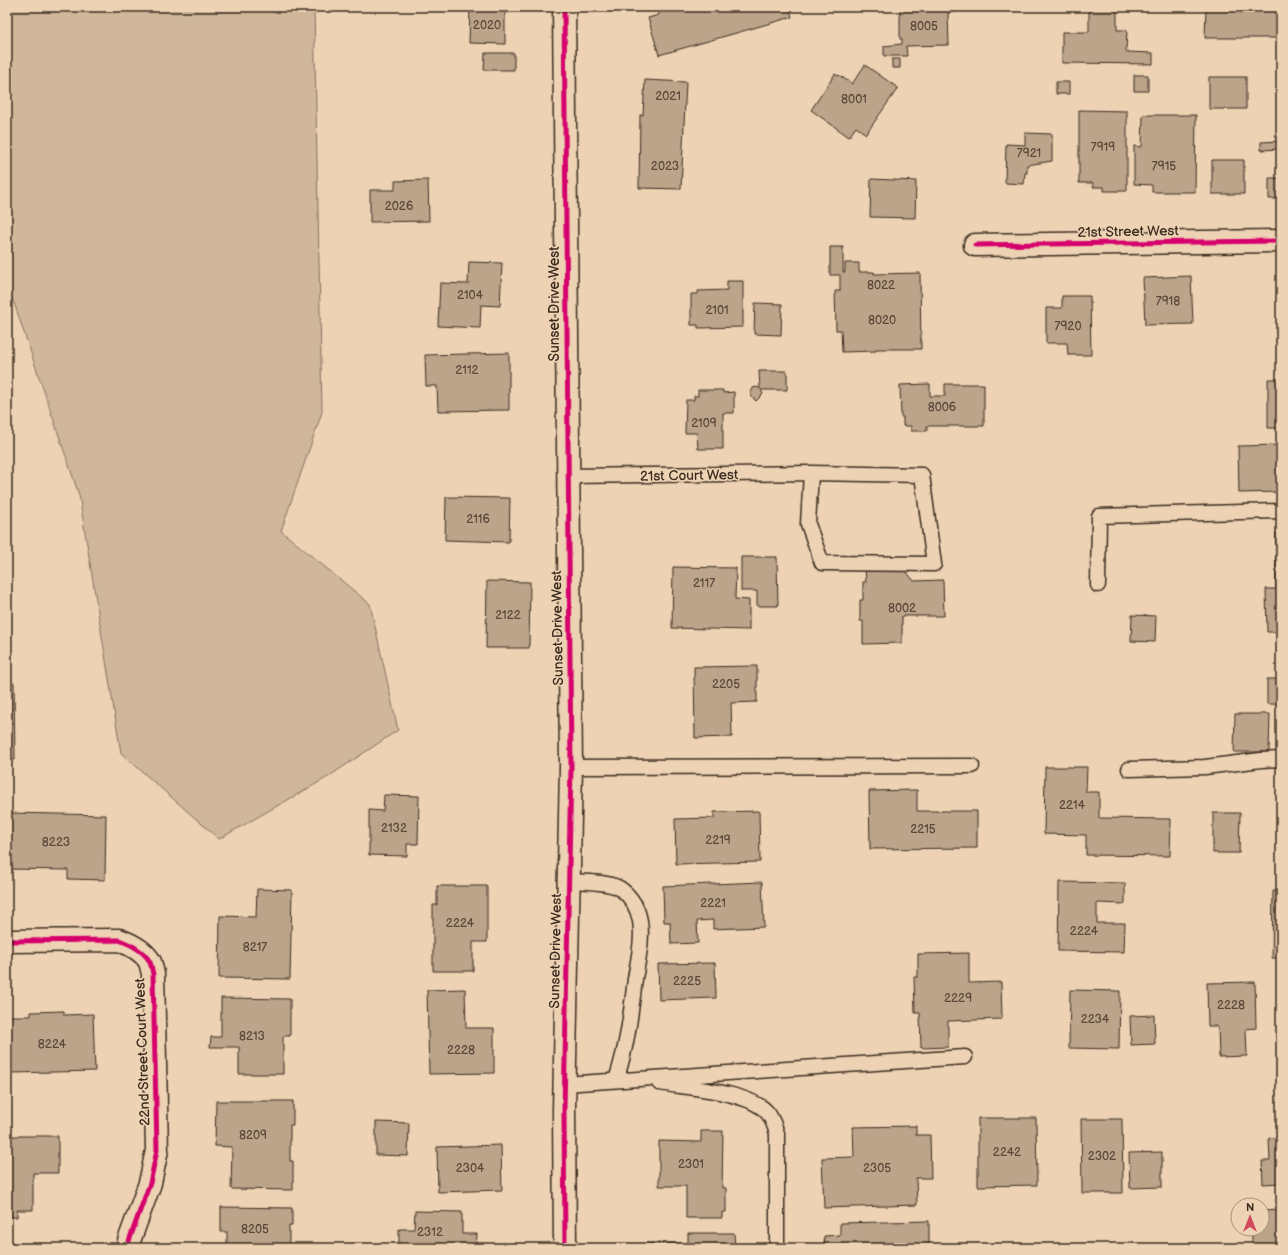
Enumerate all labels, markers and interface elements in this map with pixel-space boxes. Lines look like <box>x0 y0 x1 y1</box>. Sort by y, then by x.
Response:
house number: 2020 <box>473 18 501 33</box>
house number: 8005 <box>910 19 938 34</box>
house number: 2021 <box>655 89 681 104</box>
house number: 8001 <box>841 92 867 107</box>
house number: 7919 <box>1091 140 1115 155</box>
house number: 7921 <box>1017 146 1041 161</box>
house number: 2023 <box>651 159 679 174</box>
house number: 7915 <box>1152 159 1176 174</box>
house number: 2026 <box>385 199 413 214</box>
street label: 21st Street West <box>1077 222 1180 241</box>
street label: Sunset Drive West <box>546 246 563 362</box>
house number: 8022 <box>867 278 895 293</box>
house number: 2104 <box>457 288 484 303</box>
house number: 7918 <box>1156 294 1180 309</box>
house number: 2101 <box>705 303 729 318</box>
house number: 8020 <box>868 313 896 328</box>
house number: 7920 <box>1055 319 1081 334</box>
house number: 2112 <box>455 363 479 378</box>
house number: 8006 <box>928 400 956 415</box>
house number: 2109 <box>691 416 717 431</box>
street label: 21st Court West <box>640 466 739 485</box>
house number: 2116 <box>466 512 490 527</box>
street label: Sunset Drive West <box>548 570 567 686</box>
house number: 2117 <box>693 576 715 591</box>
house number: 8002 <box>888 601 916 616</box>
house number: 2122 <box>495 608 521 623</box>
house number: 2205 <box>712 677 740 692</box>
house number: 2214 <box>1059 798 1086 813</box>
house number: 2132 <box>381 821 407 836</box>
house number: 2215 <box>910 822 936 837</box>
house number: 2219 <box>705 833 731 848</box>
house number: 8223 <box>42 835 70 850</box>
street label: Sunset Drive West <box>546 893 565 1009</box>
house number: 2221 <box>700 896 726 911</box>
house number: 2224 <box>446 916 475 931</box>
house number: 2224 <box>1070 924 1099 939</box>
house number: 8217 <box>243 940 267 955</box>
house number: 2225 <box>673 974 701 989</box>
street label: 22nd Street Court West <box>131 977 154 1126</box>
house number: 2229 <box>944 991 972 1006</box>
house number: 2228 <box>1217 998 1245 1013</box>
house number: 2234 <box>1081 1012 1110 1027</box>
house number: 8213 <box>239 1029 265 1044</box>
house number: 8224 <box>38 1037 67 1052</box>
house number: 2228 <box>447 1043 475 1058</box>
house number: 8209 <box>239 1128 267 1143</box>
house number: 2242 <box>993 1145 1021 1160</box>
house number: 2302 <box>1088 1149 1116 1164</box>
house number: 2301 <box>678 1157 704 1172</box>
house number: 2304 <box>456 1161 485 1176</box>
house number: 2305 <box>863 1161 891 1176</box>
north arrow <box>1230 1197 1270 1237</box>
text: N <box>1246 1201 1254 1214</box>
house number: 8205 <box>241 1222 269 1237</box>
house number: 2312 <box>417 1225 443 1240</box>

